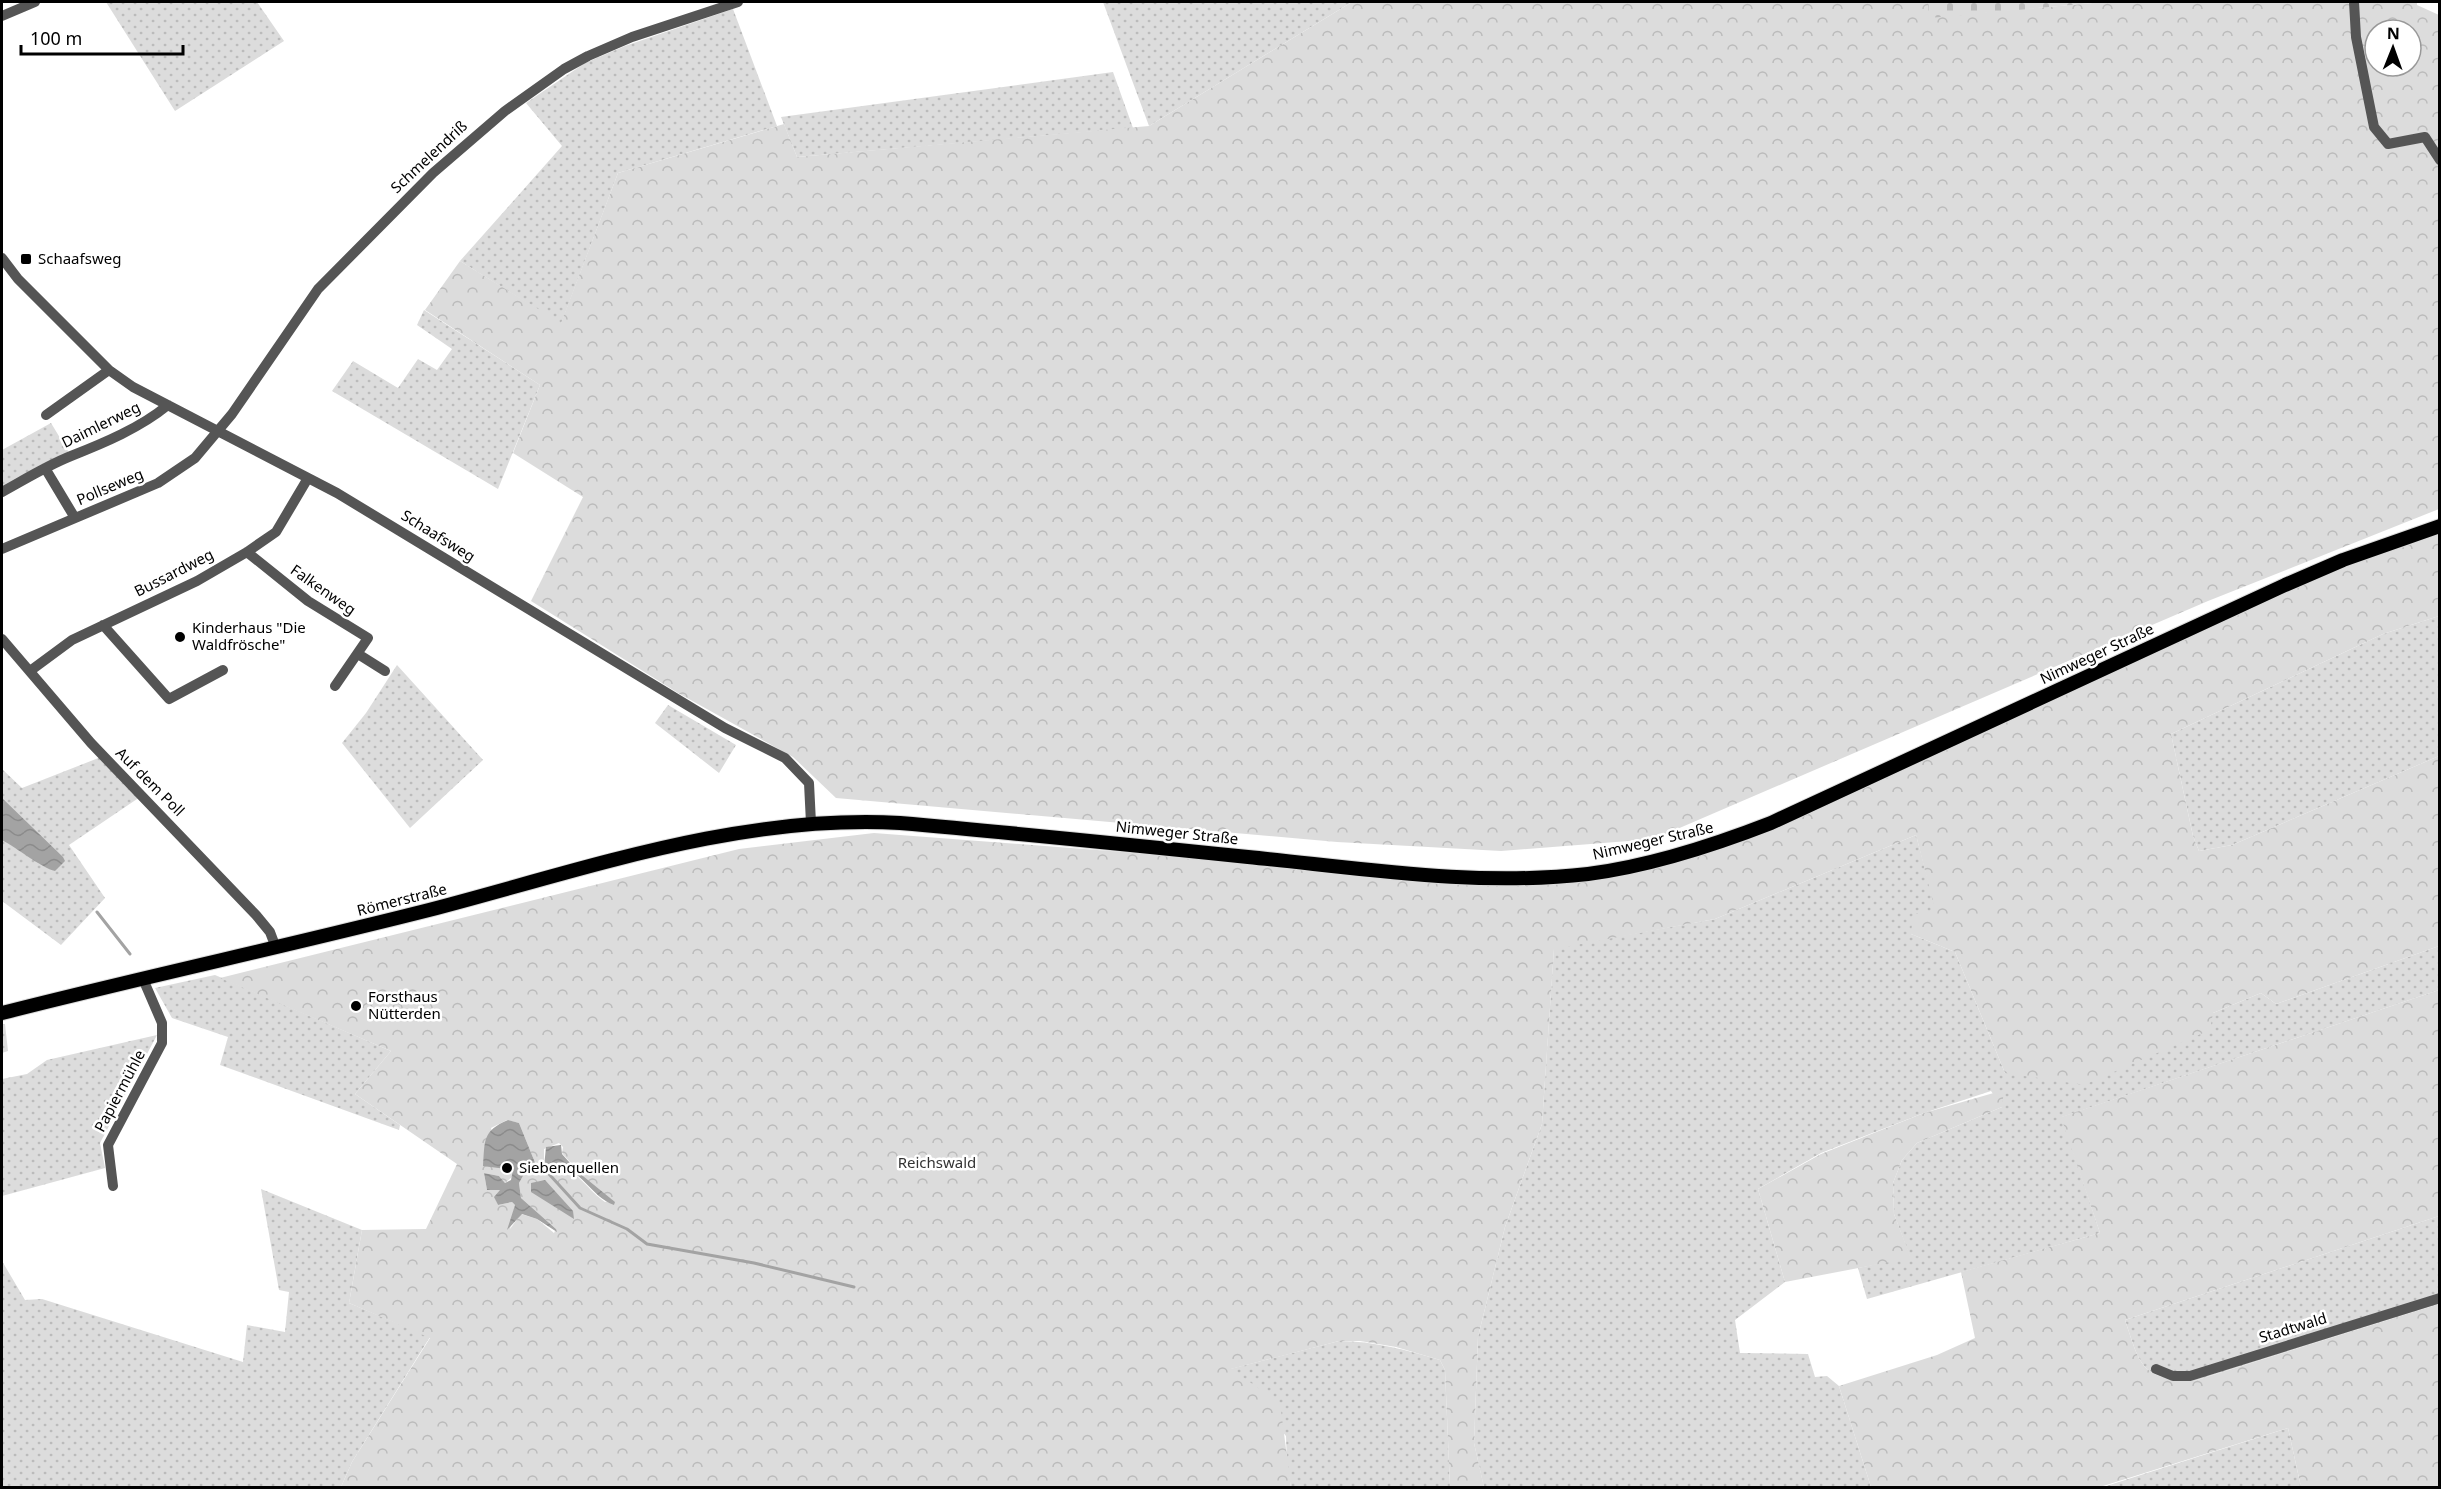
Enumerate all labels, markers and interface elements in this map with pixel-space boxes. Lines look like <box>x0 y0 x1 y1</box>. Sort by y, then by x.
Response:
scale bar <box>21 18 183 56</box>
north arrow <box>2363 18 2423 78</box>
text: N <box>2387 22 2400 44</box>
text: 100 m <box>30 26 82 50</box>
street label: Schmelendriß <box>386 116 471 197</box>
place label: Schaafsweg <box>38 248 121 268</box>
marker: Schaafsweg <box>19 252 33 266</box>
street label: Daimlerweg <box>58 396 143 452</box>
street label: Pollseweg <box>73 463 146 509</box>
street label: Schaafsweg <box>398 505 479 566</box>
street label: Bussardweg <box>131 544 217 601</box>
street label: Falkenweg <box>287 559 360 619</box>
place label: Kinderhaus "Die Waldfrösche" <box>192 617 306 654</box>
street label: Nimweger Straße <box>2037 618 2157 688</box>
marker: Kinderhaus "Die Waldfrösche" <box>173 630 187 644</box>
street label: Auf dem Poll <box>112 743 189 820</box>
street label: Nimweger Straße <box>1115 816 1239 848</box>
street label: Nimweger Straße <box>1590 816 1715 864</box>
street label: Römerstraße <box>355 878 449 920</box>
place label: Forsthaus Nütterden <box>368 986 441 1023</box>
marker: Forsthaus Nütterden <box>349 999 363 1013</box>
street label: Papiermühle <box>89 1046 149 1135</box>
park label: Reichswald <box>898 1152 976 1172</box>
place label: Siebenquellen <box>519 1157 619 1177</box>
marker: Siebenquellen <box>500 1161 514 1175</box>
street label: Stadtwald <box>2256 1307 2329 1347</box>

